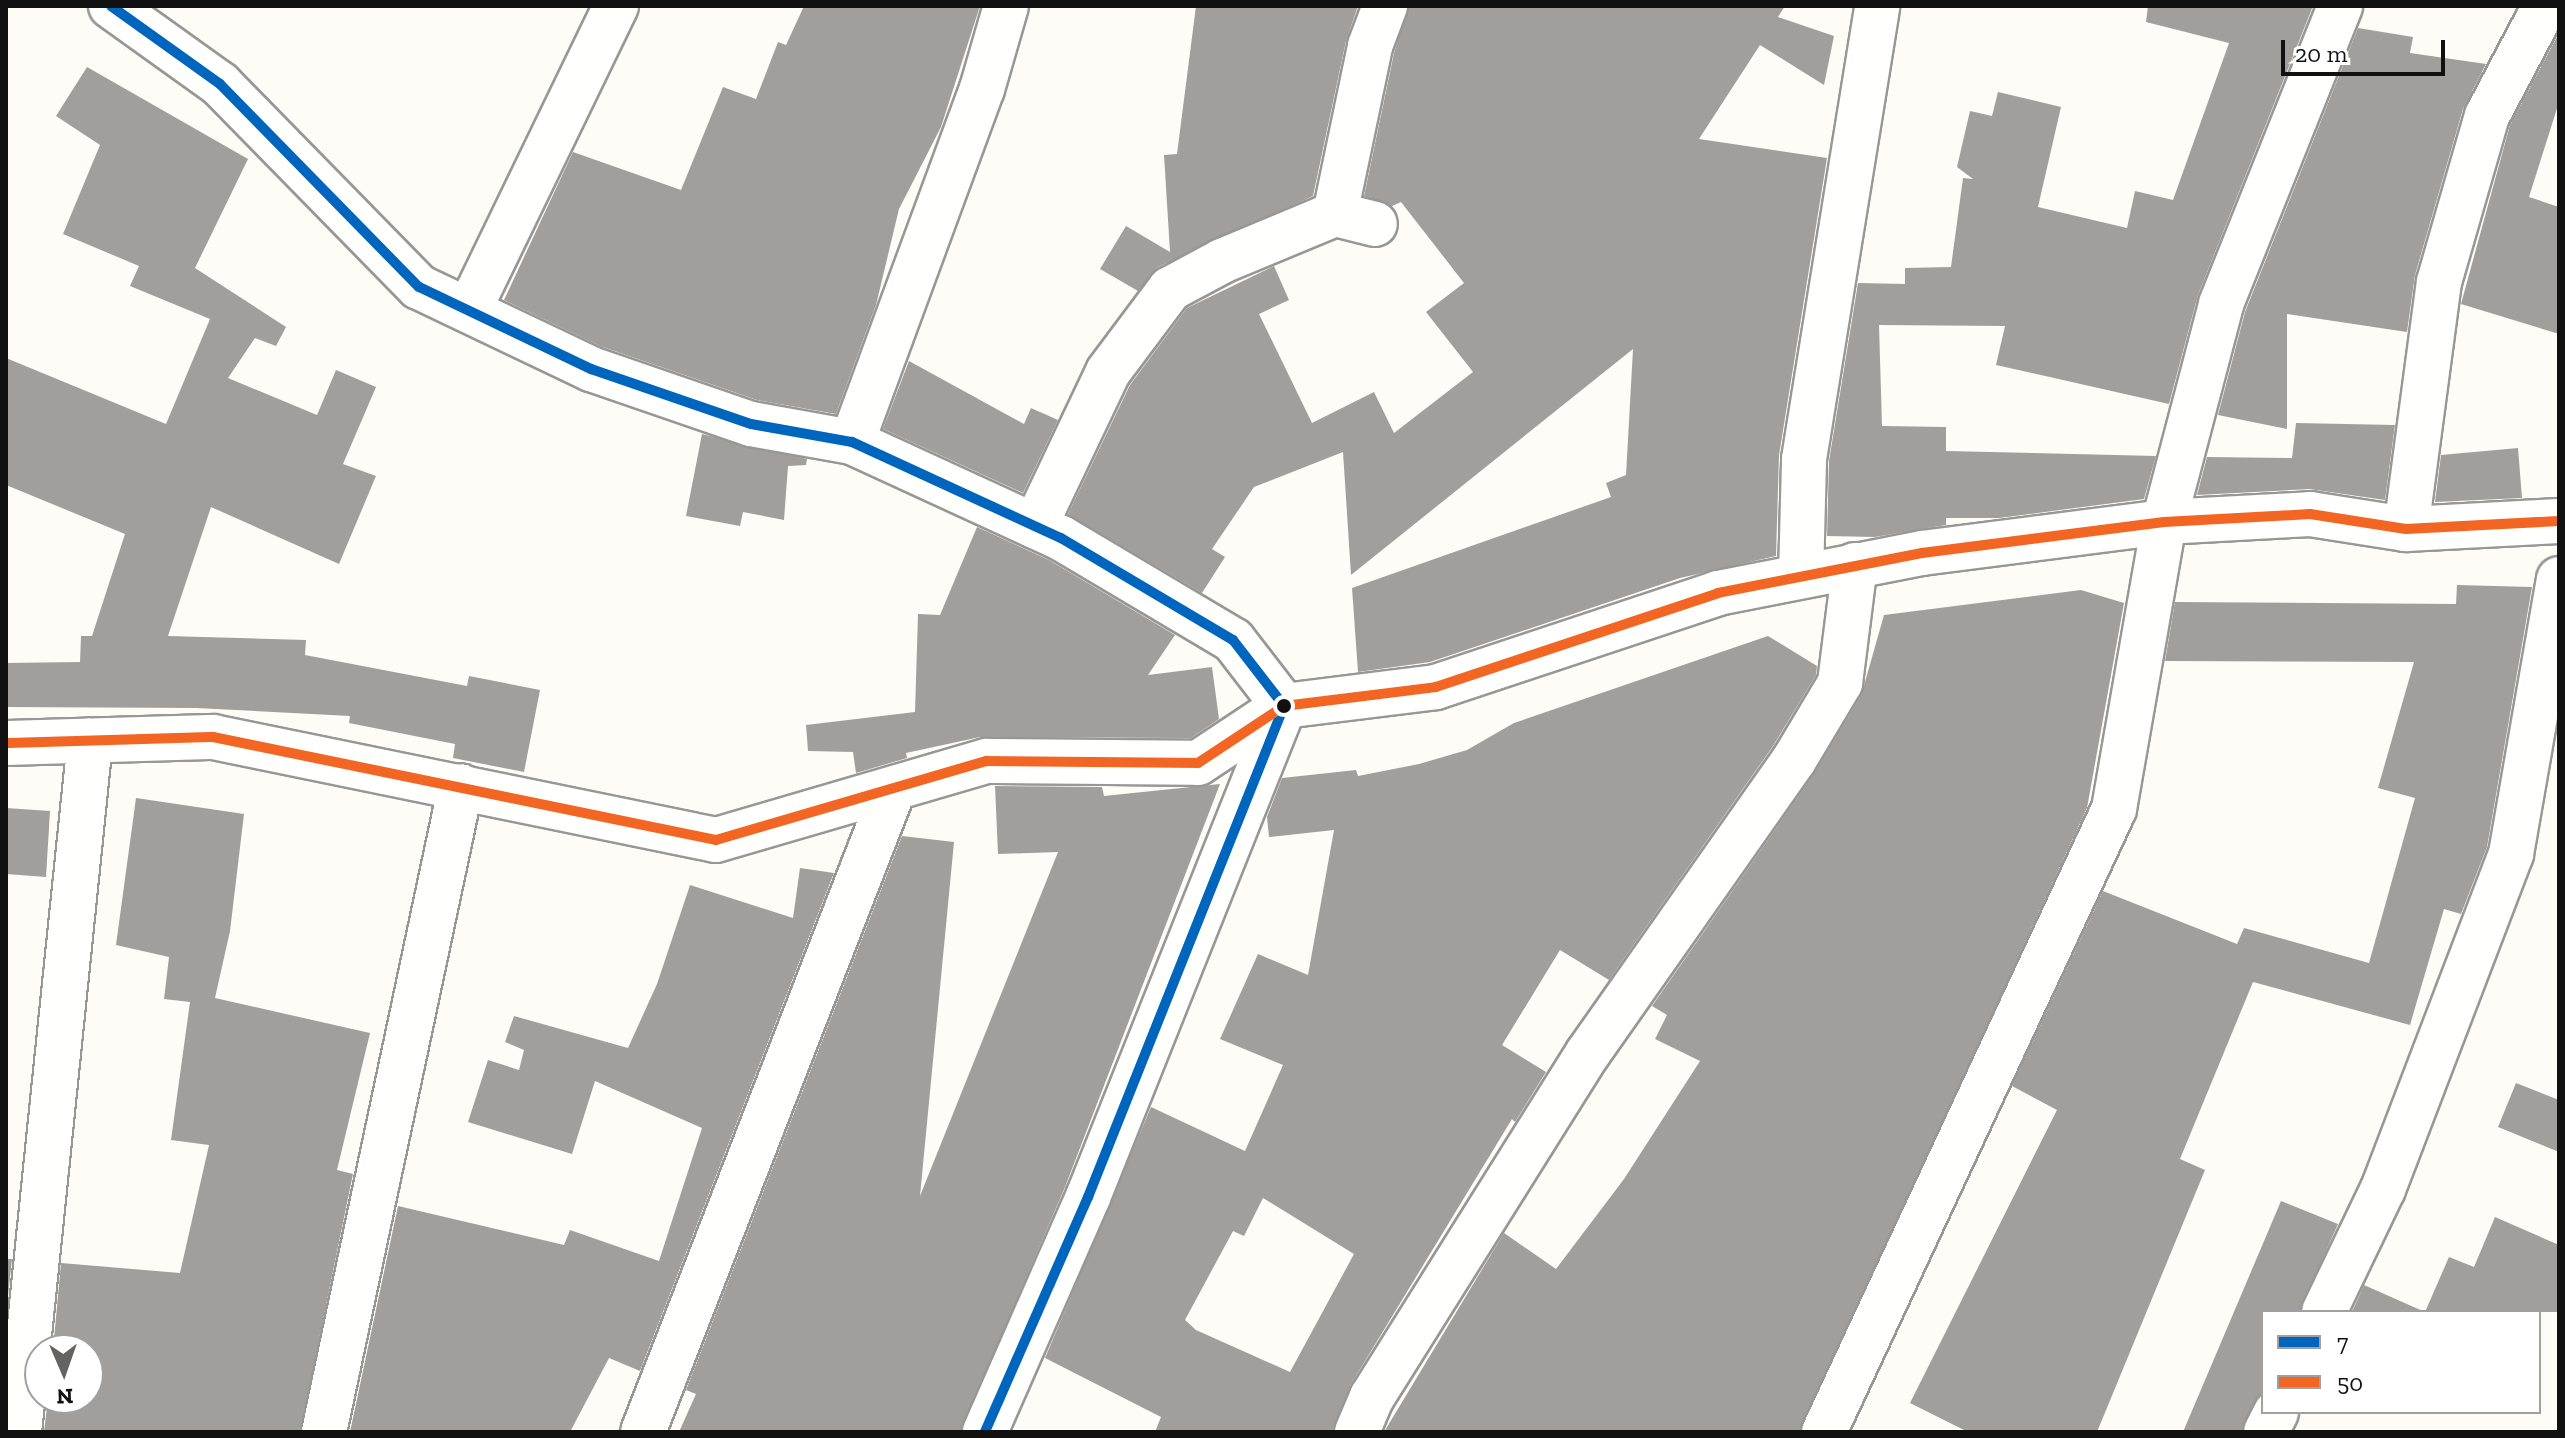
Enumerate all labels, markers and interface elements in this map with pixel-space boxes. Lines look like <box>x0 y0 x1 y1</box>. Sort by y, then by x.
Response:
scale bar <box>2285 24 2449 74</box>
text: 20 m <box>2295 39 2347 68</box>
unlabelled marker <box>1276 698 1292 714</box>
legend <box>2261 1310 2541 1414</box>
text: 7 <box>2337 1328 2348 1357</box>
north arrow <box>24 1334 104 1414</box>
text: 50 <box>2337 1368 2363 1397</box>
text: N <box>56 1383 74 1410</box>

